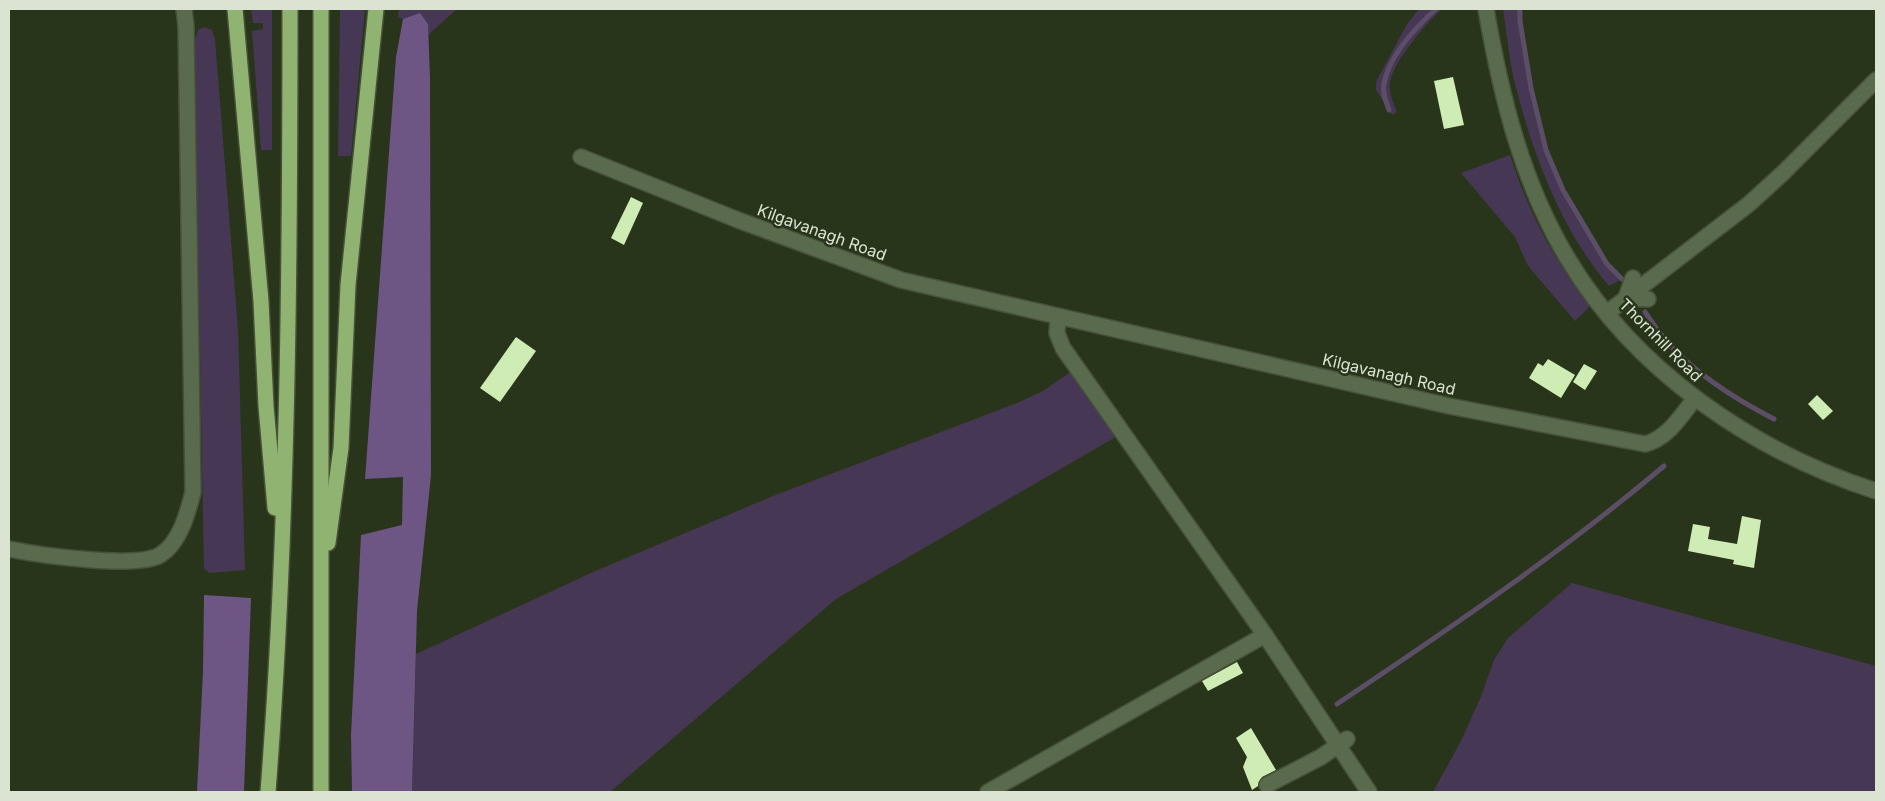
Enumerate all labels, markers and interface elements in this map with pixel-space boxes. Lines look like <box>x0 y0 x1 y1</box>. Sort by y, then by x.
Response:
street label: Kilgavanagh Road <box>755 199 889 265</box>
street label: Thornhill Road <box>1615 294 1707 386</box>
street label: Kilgavanagh Road <box>1320 349 1458 399</box>

